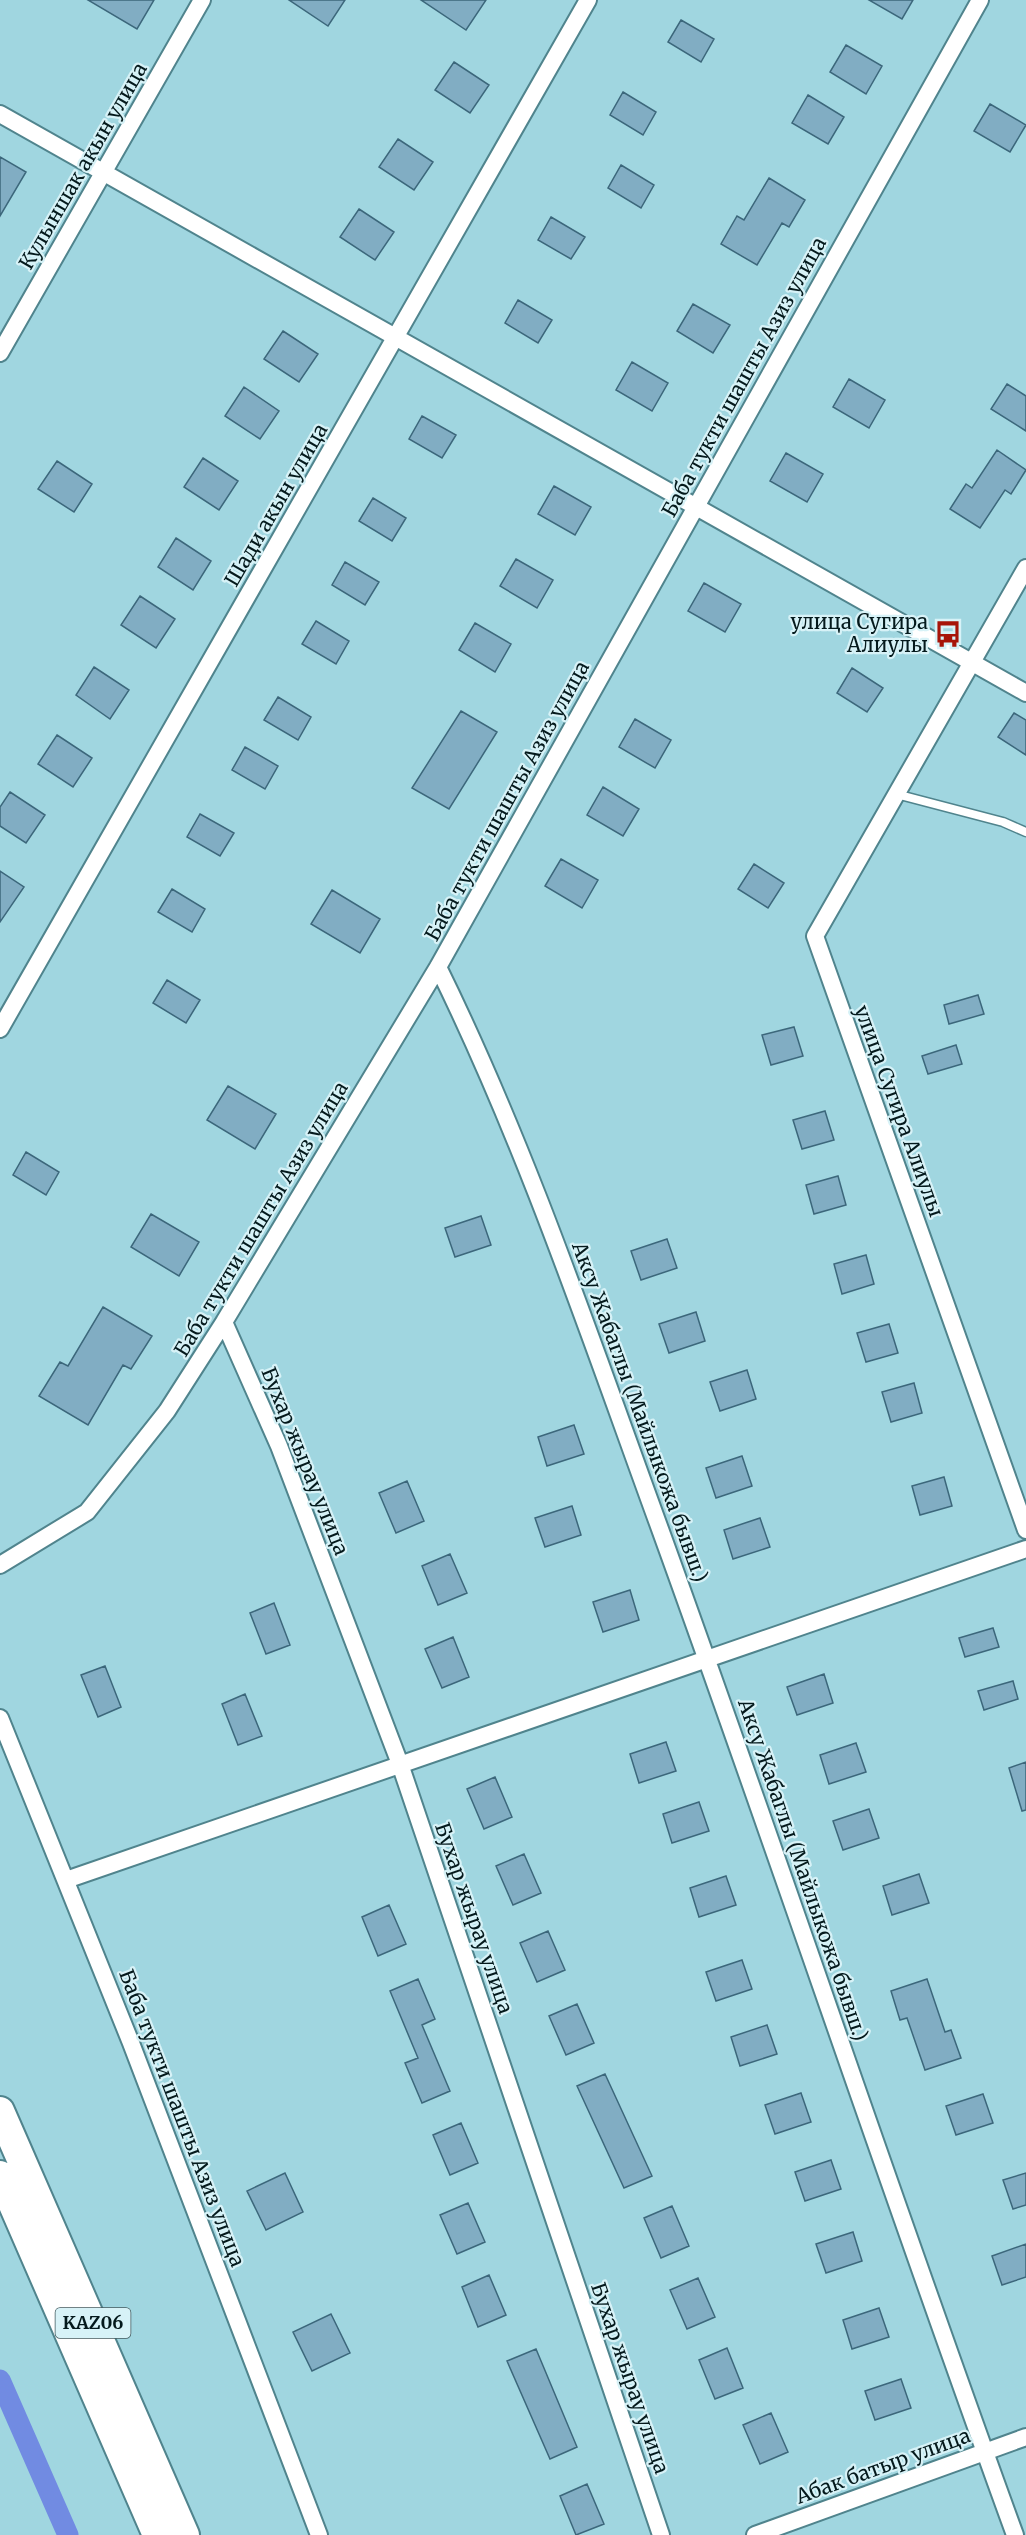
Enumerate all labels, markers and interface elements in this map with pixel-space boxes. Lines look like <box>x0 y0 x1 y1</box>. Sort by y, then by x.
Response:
street label: Кулыншак акын улица <box>13 58 152 274</box>
street label: Баба тукти шашты Азиз улица <box>656 232 831 521</box>
street label: Шади акын улица <box>219 419 333 591</box>
place label: улица Сугира Алиулы <box>790 609 928 657</box>
bus stop icon: улица Сугира Алиулы <box>933 619 963 649</box>
street label: Баба тукти шашты Азиз улица <box>419 656 594 945</box>
street label: улица Сугира Алиулы <box>850 1002 949 1220</box>
street label: Баба тукти шашты Азиз улица <box>168 1076 353 1361</box>
street label: Аксу Жабаглы (Майлыкожа бывш.) <box>567 1237 714 1585</box>
street label: Бухар жырау улица <box>256 1363 355 1559</box>
street label: Аксу Жабаглы (Майлыкожа бывш.) <box>733 1695 874 2044</box>
street label: Бухар жырау улица <box>430 1819 519 2017</box>
street label: Баба тукти шашты Азиз улица <box>114 1966 251 2270</box>
street label: Бухар жырау улица <box>586 2279 675 2477</box>
road number: KАZ06 <box>56 2308 130 2338</box>
street label: Абак батыр улица <box>791 2422 974 2509</box>

